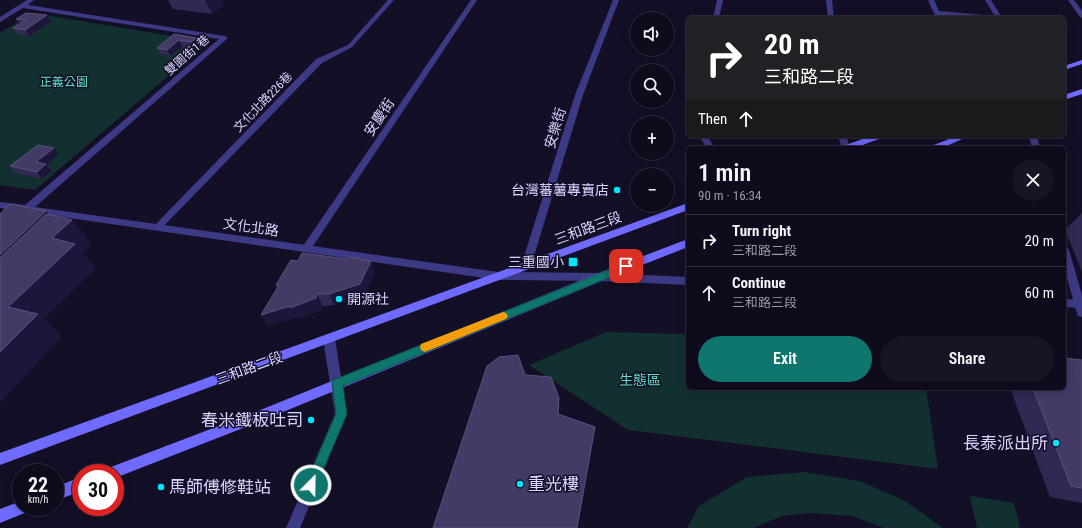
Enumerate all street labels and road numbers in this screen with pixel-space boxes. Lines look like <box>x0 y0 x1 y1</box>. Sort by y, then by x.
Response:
street label: 雙園街1巷 <box>162 32 212 78</box>
street label: 文化北路226巷 <box>231 69 295 135</box>
street label: 安慶街 <box>361 95 397 139</box>
street label: 安樂街 <box>541 106 569 150</box>
street label: 三和路三段 <box>552 209 624 247</box>
street label: 文化北路 <box>222 215 280 239</box>
street label: 三和路二段 <box>213 349 285 387</box>

